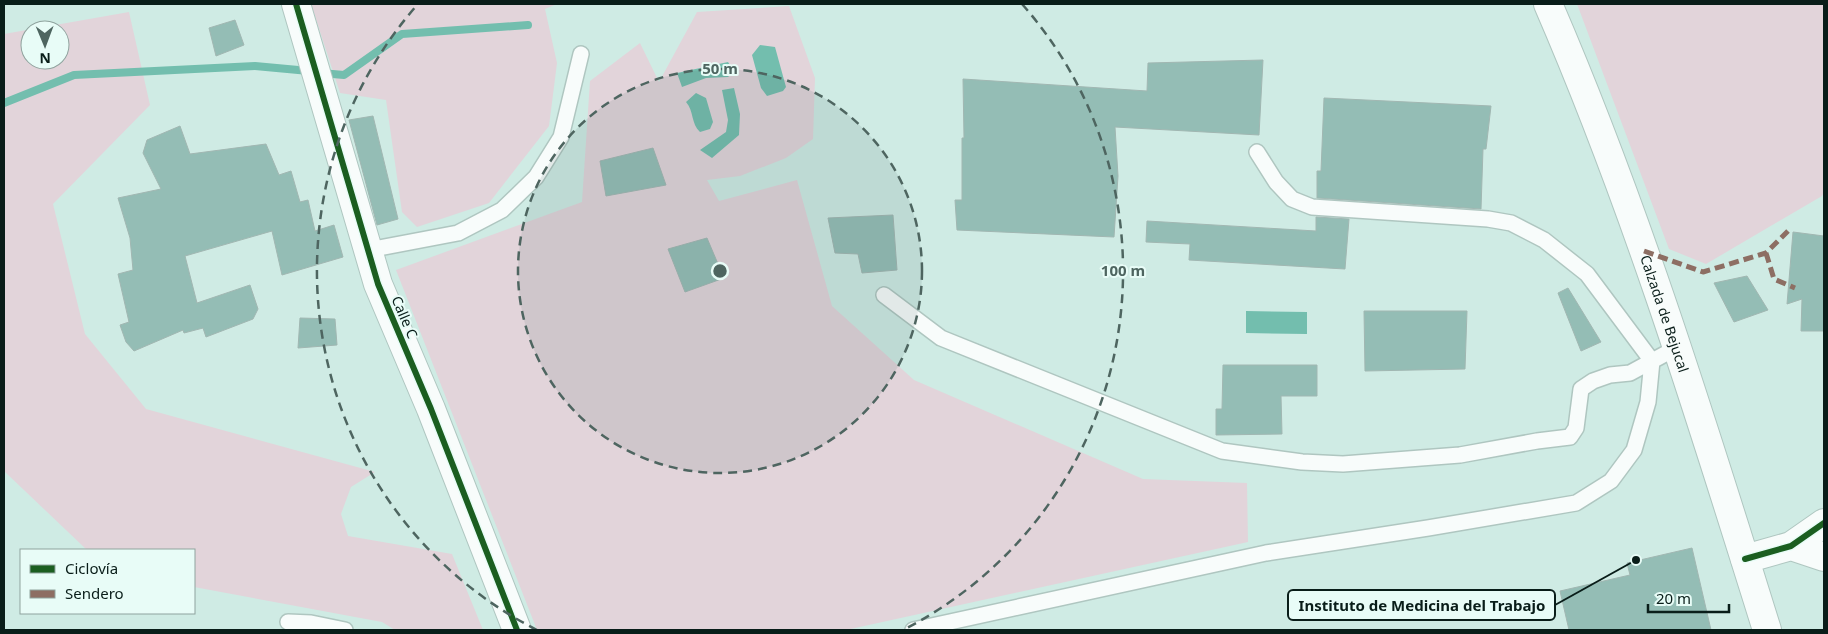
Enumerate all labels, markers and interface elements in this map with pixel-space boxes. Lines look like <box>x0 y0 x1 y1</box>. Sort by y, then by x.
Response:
north arrow <box>20 20 70 70</box>
text: N <box>39 49 51 68</box>
text: 50 m <box>702 58 738 78</box>
street label: Calzada de Bejucal <box>1637 252 1694 374</box>
text: 100 m <box>1101 260 1145 280</box>
centre of rings <box>711 262 729 280</box>
street label: Calle C <box>388 293 422 341</box>
legend <box>20 549 195 614</box>
text: Ciclovía <box>65 558 118 578</box>
scale bar <box>1648 582 1729 614</box>
text: Sendero <box>65 583 124 603</box>
text: 20 m <box>1656 588 1691 608</box>
callout: Instituto de Medicina del Trabajo <box>1288 590 1555 620</box>
text: Instituto de Medicina del Trabajo <box>1299 595 1545 615</box>

